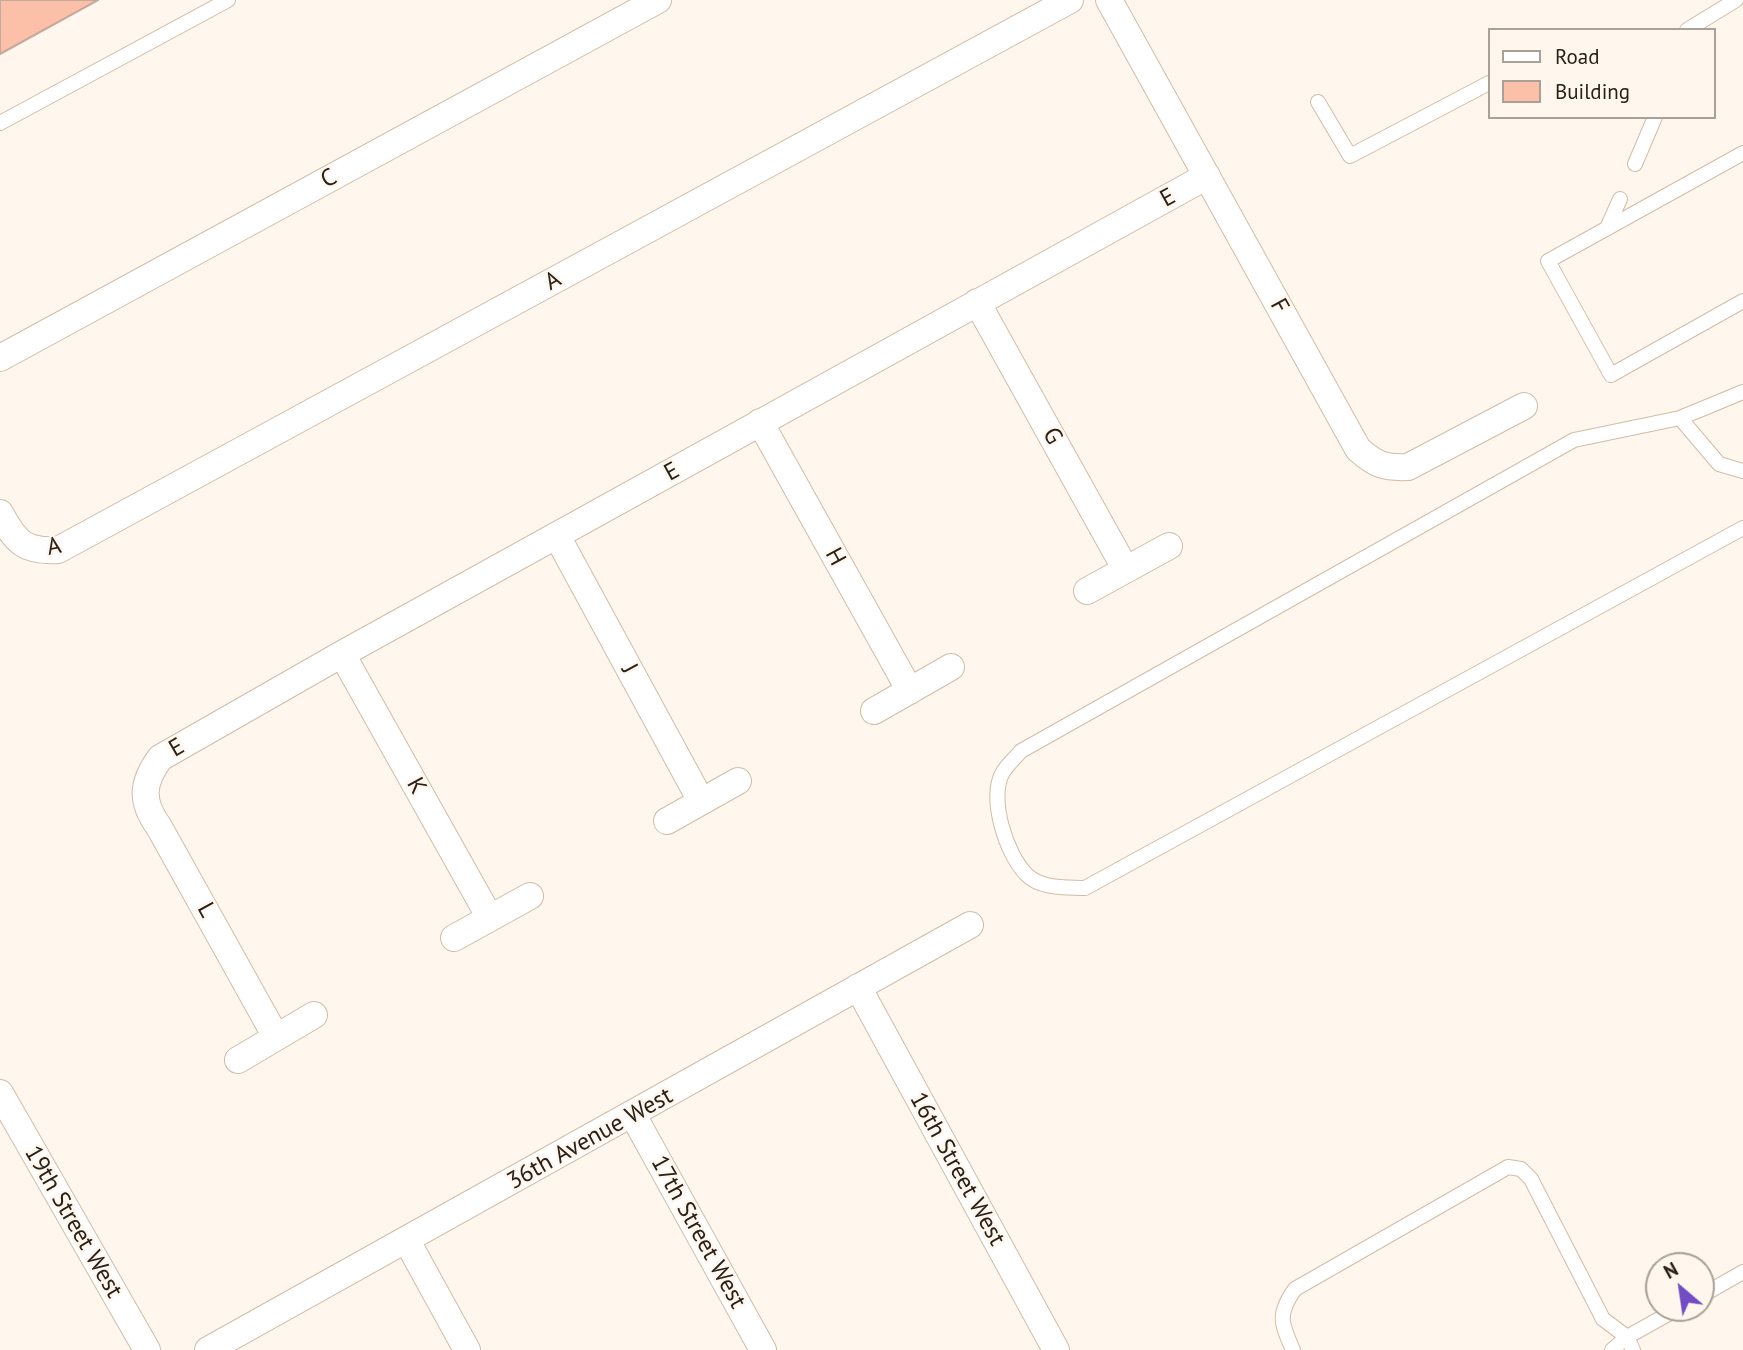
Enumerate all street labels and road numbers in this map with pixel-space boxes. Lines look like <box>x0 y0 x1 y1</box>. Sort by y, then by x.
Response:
street label: C <box>316 163 342 195</box>
street label: E <box>1155 182 1181 214</box>
street label: A <box>540 265 566 297</box>
street label: F <box>1263 294 1295 318</box>
street label: G <box>1036 423 1068 449</box>
street label: E <box>659 456 685 488</box>
street label: A <box>44 532 64 562</box>
street label: H <box>818 543 852 571</box>
street label: J <box>615 659 643 679</box>
street label: E <box>164 732 190 764</box>
street label: K <box>400 773 432 799</box>
street label: L <box>190 898 222 922</box>
street label: 36th Avenue West <box>502 1082 678 1196</box>
street label: 16th Street West <box>903 1087 1011 1251</box>
street label: 19th Street West <box>18 1141 128 1303</box>
street label: 17th Street West <box>644 1151 752 1313</box>

